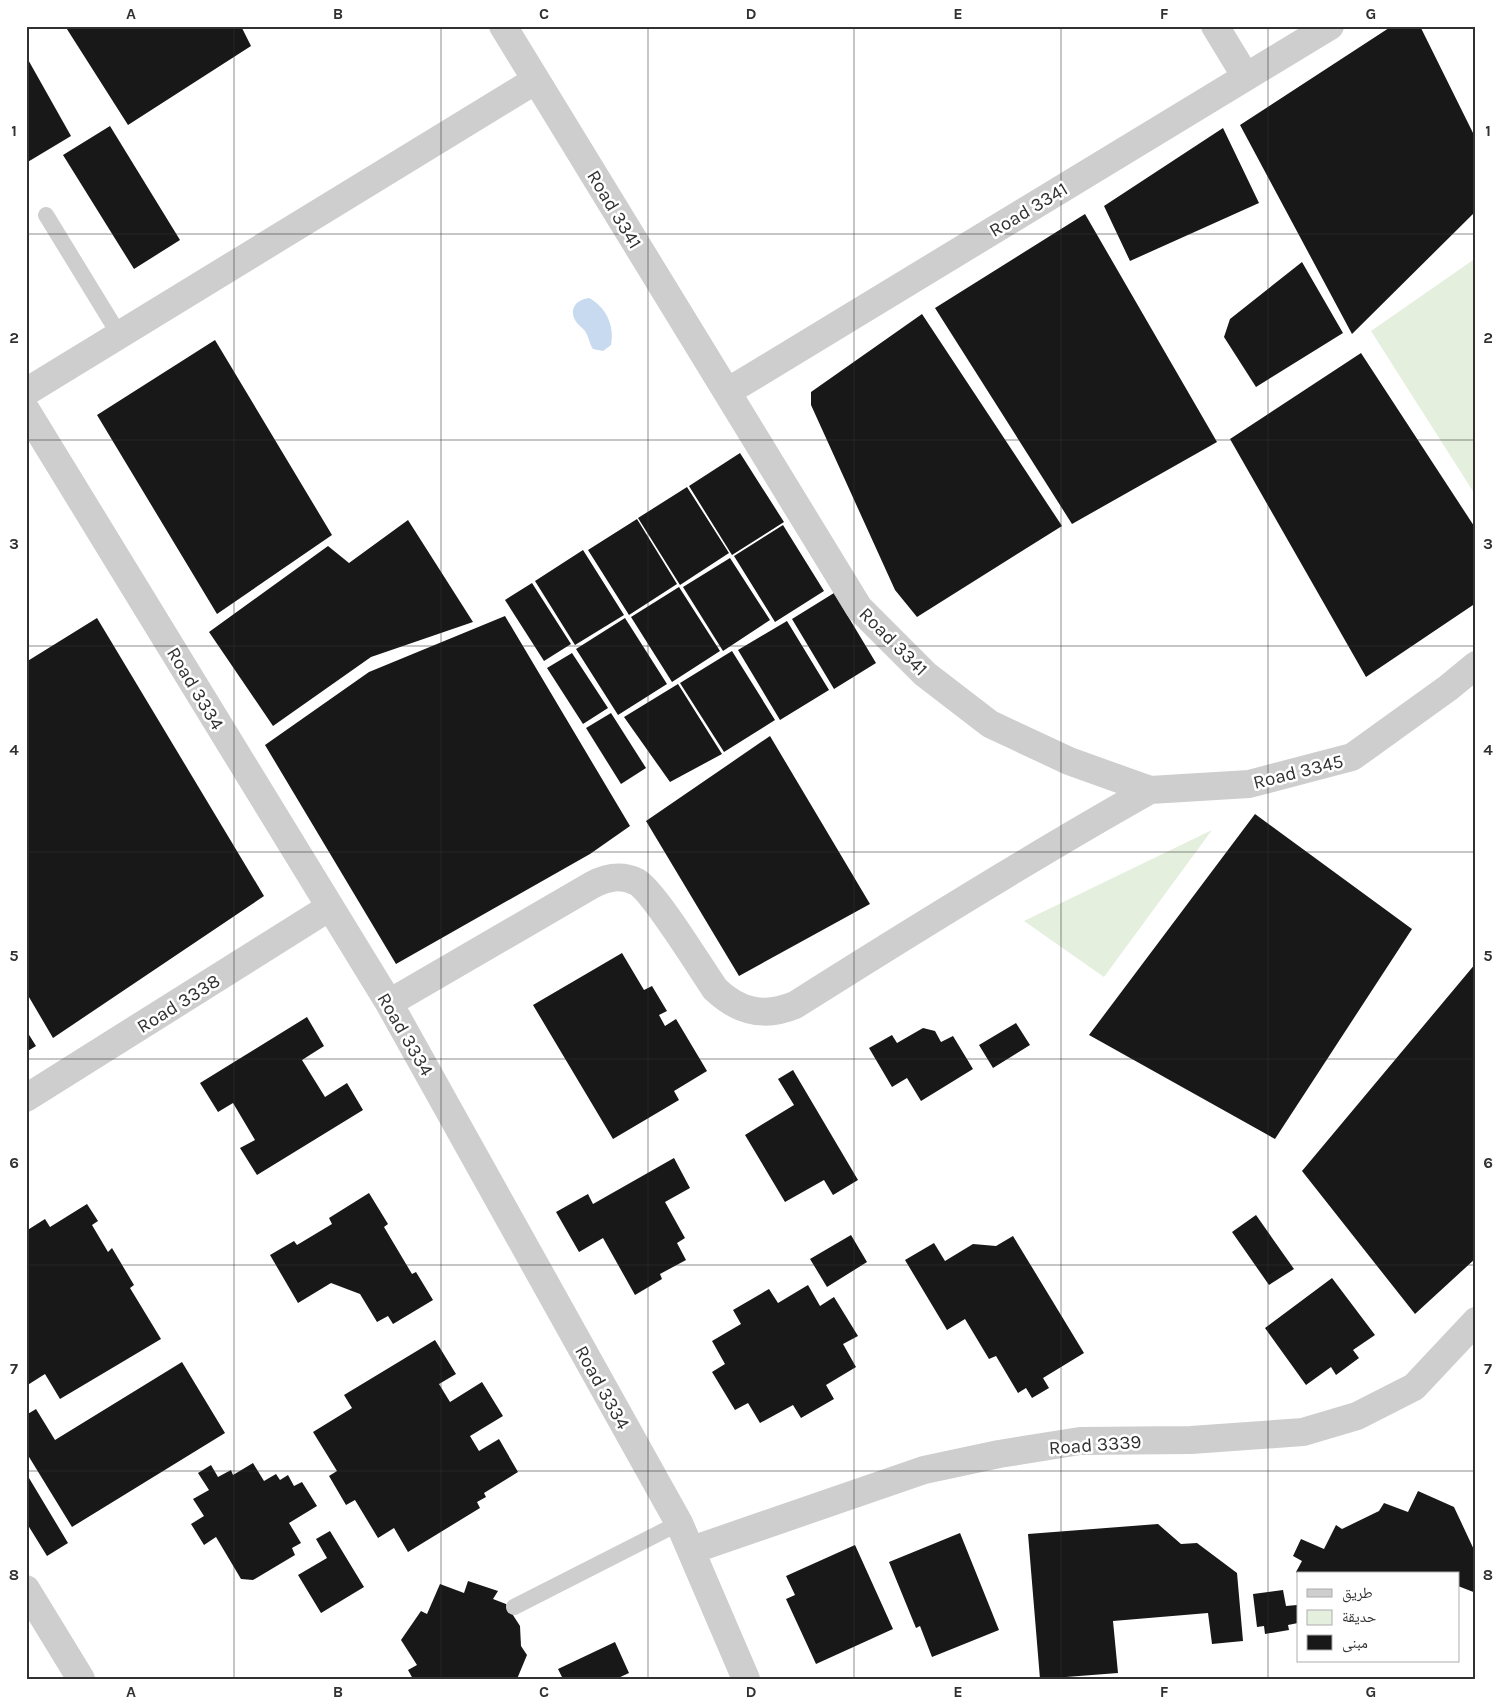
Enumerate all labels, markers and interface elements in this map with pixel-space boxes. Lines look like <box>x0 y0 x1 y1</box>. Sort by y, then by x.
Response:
text: A <box>126 4 136 23</box>
text: B <box>333 4 343 23</box>
text: C <box>539 4 549 23</box>
text: D <box>746 4 757 23</box>
text: E <box>953 4 963 23</box>
text: F <box>1160 4 1169 23</box>
text: G <box>1366 4 1376 23</box>
text: 1 <box>11 121 17 140</box>
text: 1 <box>1485 121 1491 140</box>
street label: Road 3341 <box>582 166 646 253</box>
street label: Road 3341 <box>985 178 1072 242</box>
text: 2 <box>9 328 19 347</box>
text: 2 <box>1483 328 1493 347</box>
text: 3 <box>9 534 19 553</box>
text: 3 <box>1483 534 1493 553</box>
street label: Road 3341 <box>855 603 932 680</box>
street label: Road 3334 <box>162 643 229 734</box>
text: 4 <box>9 740 19 759</box>
text: 4 <box>1483 740 1493 759</box>
street label: Road 3345 <box>1251 750 1346 794</box>
text: 5 <box>9 946 19 965</box>
text: 5 <box>1483 946 1493 965</box>
street label: Road 3338 <box>133 970 224 1038</box>
street label: Road 3334 <box>372 989 438 1080</box>
text: 6 <box>9 1153 19 1172</box>
text: 6 <box>1483 1153 1493 1172</box>
street label: Road 3334 <box>570 1342 634 1434</box>
text: 7 <box>10 1359 18 1378</box>
text: 7 <box>1484 1359 1492 1378</box>
street label: Road 3339 <box>1048 1431 1142 1459</box>
text: 8 <box>9 1565 19 1584</box>
text: 8 <box>1483 1565 1493 1584</box>
legend <box>1297 1572 1460 1662</box>
text: طريق <box>1342 1584 1373 1603</box>
text: حديقة <box>1342 1608 1377 1626</box>
text: مبنى <box>1342 1634 1368 1653</box>
text: A <box>126 1682 136 1701</box>
text: B <box>333 1682 343 1701</box>
text: C <box>539 1682 549 1701</box>
text: D <box>746 1682 757 1701</box>
text: E <box>953 1682 963 1701</box>
text: F <box>1160 1682 1169 1701</box>
text: G <box>1366 1682 1376 1701</box>

